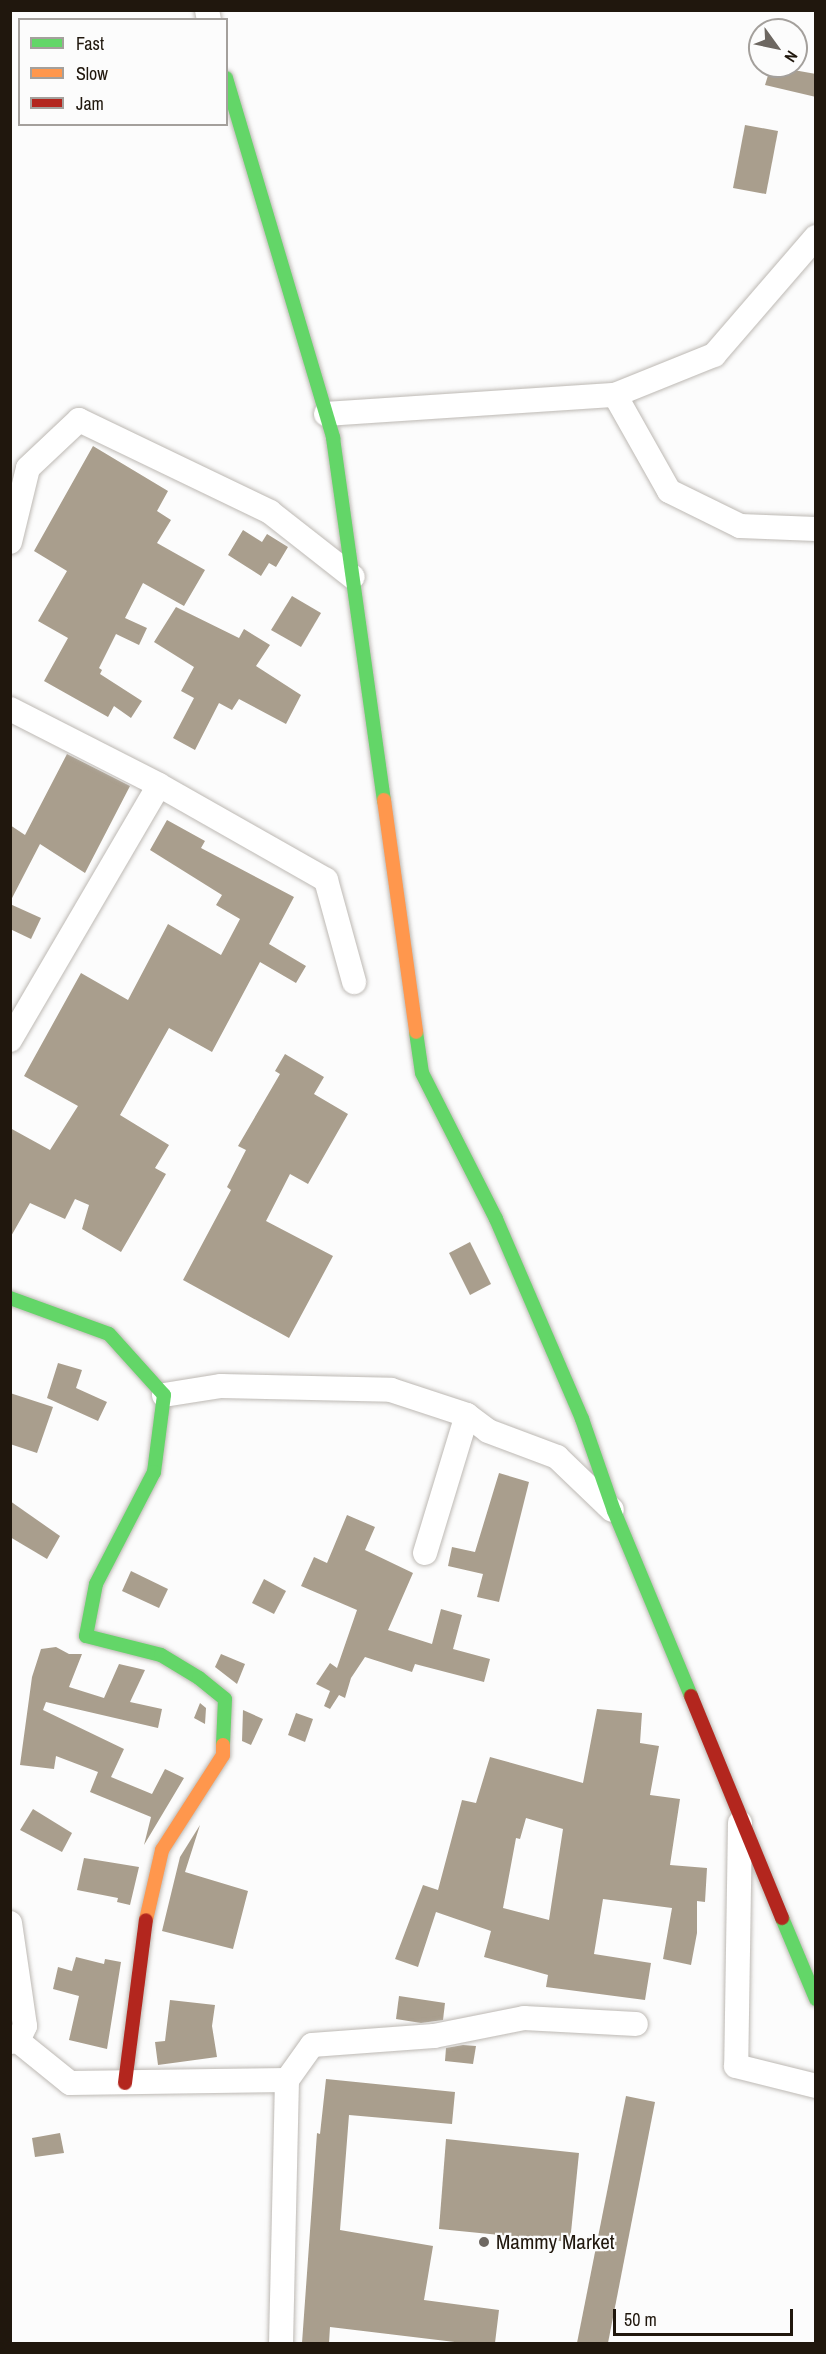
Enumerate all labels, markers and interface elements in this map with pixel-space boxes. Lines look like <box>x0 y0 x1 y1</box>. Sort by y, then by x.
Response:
legend <box>18 18 228 126</box>
north arrow <box>748 18 808 78</box>
text: Fast <box>76 31 104 56</box>
text: N <box>780 47 803 67</box>
text: Slow <box>76 61 108 86</box>
text: Jam <box>76 91 104 116</box>
place label: Mammy Market <box>496 2229 615 2255</box>
marker: Mammy Market <box>477 2235 491 2249</box>
scale bar <box>616 2297 796 2335</box>
text: 50 m <box>624 2307 657 2332</box>

